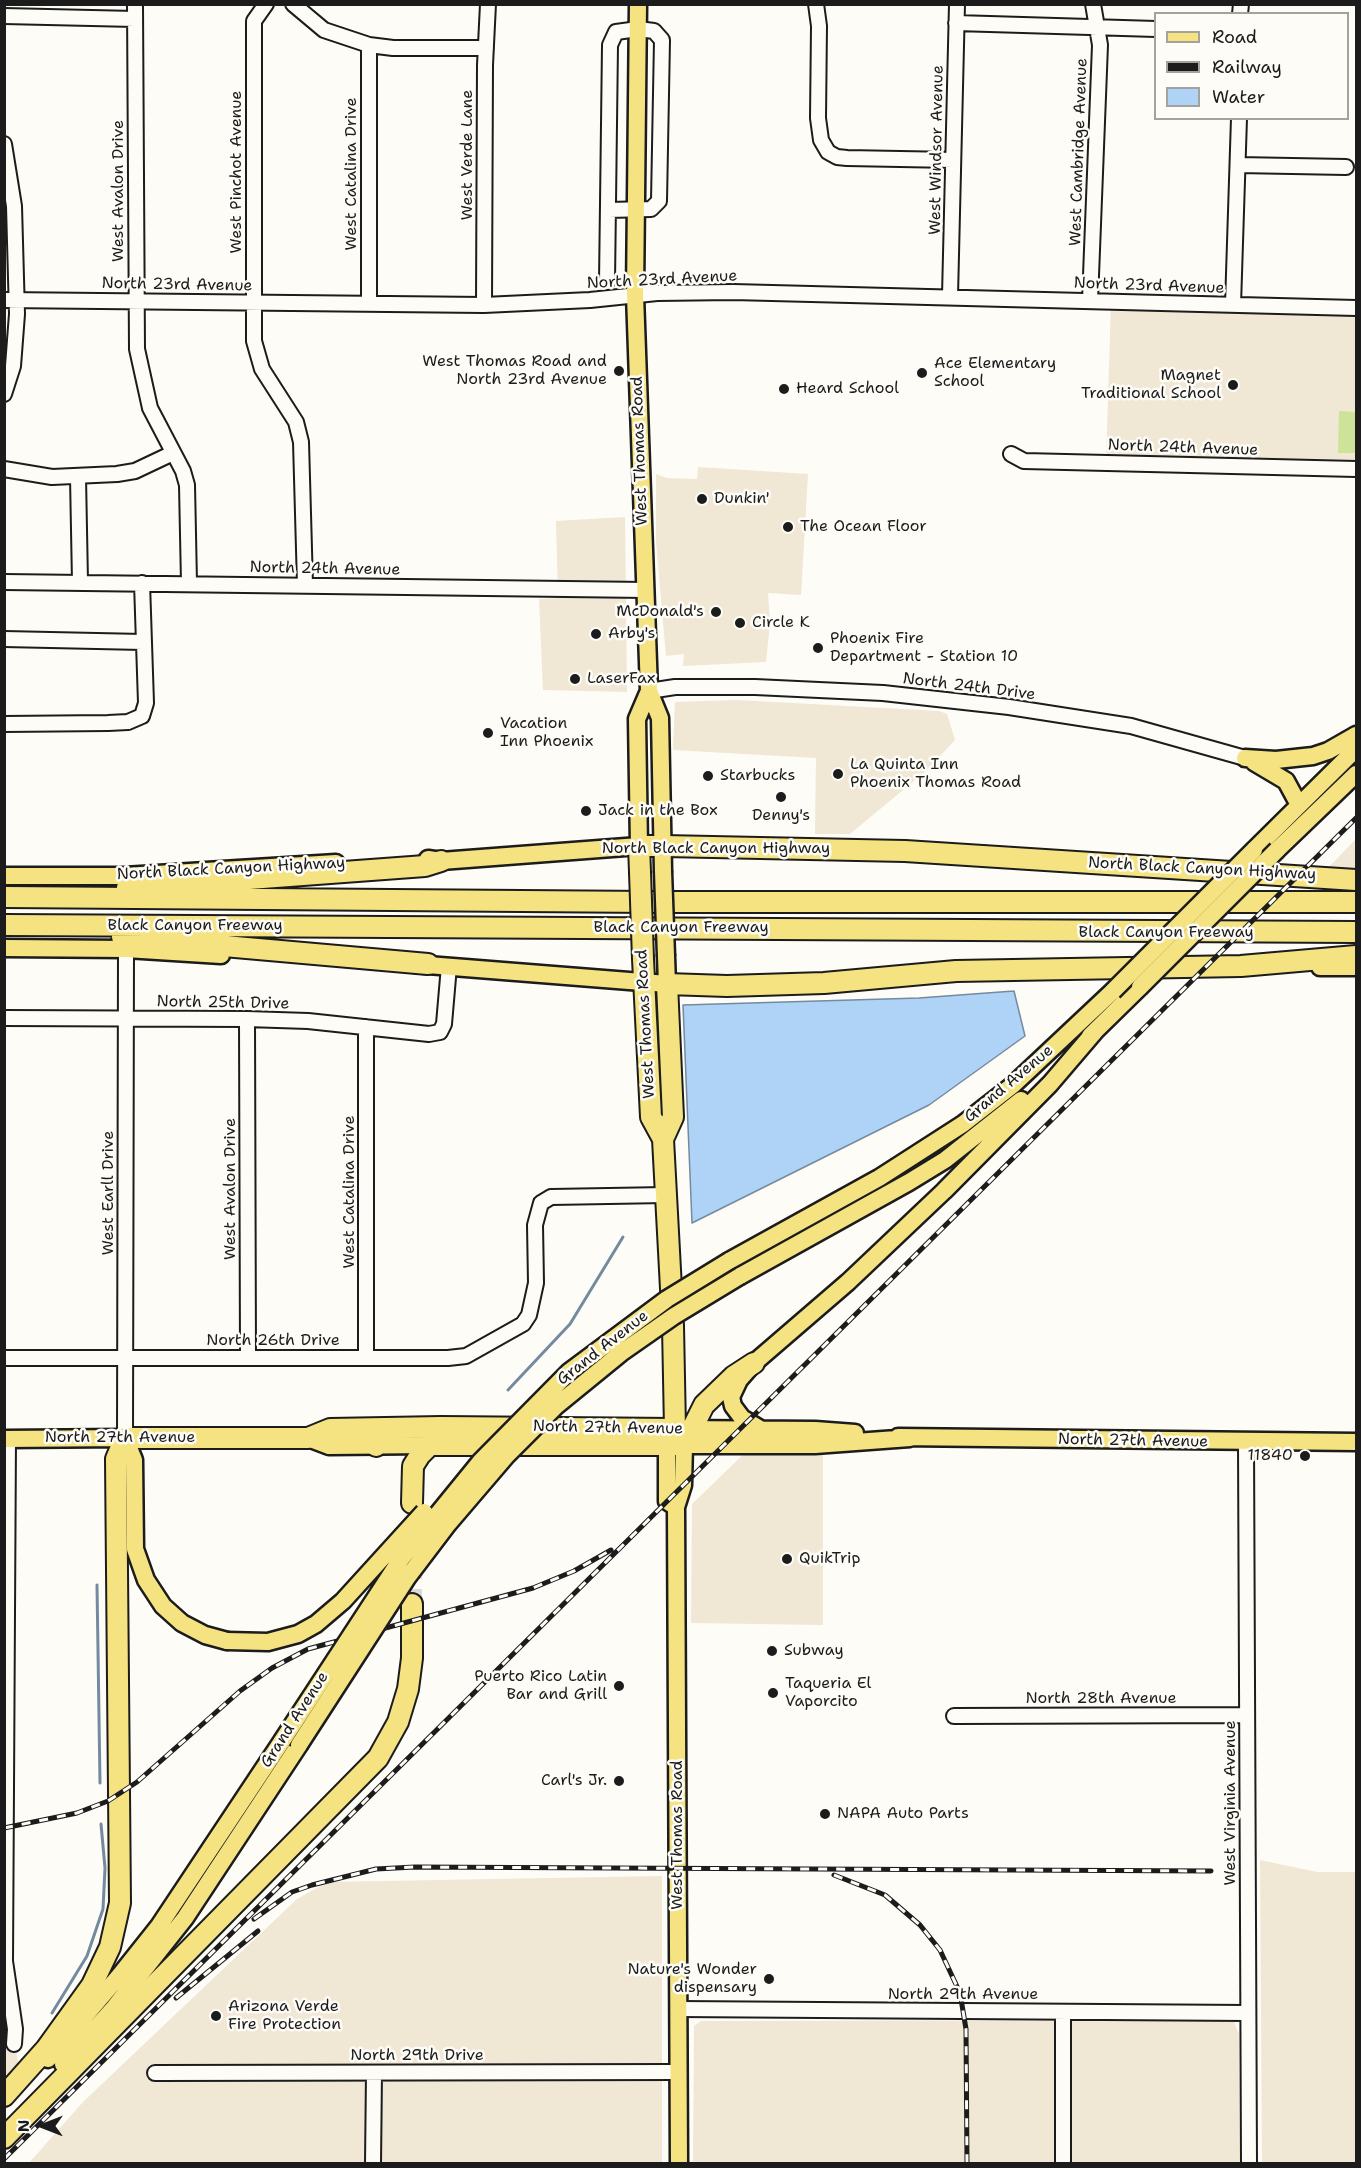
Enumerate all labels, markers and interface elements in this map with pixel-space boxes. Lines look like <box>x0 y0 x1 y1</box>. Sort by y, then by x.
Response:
legend <box>1154 12 1349 120</box>
text: Road <box>1212 25 1257 49</box>
text: Railway <box>1212 55 1282 79</box>
street label: West Cambridge Avenue <box>1066 58 1092 246</box>
street label: West Windsor Avenue <box>926 65 948 235</box>
text: Water <box>1212 85 1265 109</box>
street label: West Verde Lane <box>458 90 478 220</box>
street label: West Pinchot Avenue <box>227 91 247 253</box>
street label: West Catalina Drive <box>342 98 362 250</box>
street label: West Avalon Drive <box>109 120 129 262</box>
street label: North 23rd Avenue <box>586 266 738 294</box>
street label: North 23rd Avenue <box>101 274 253 296</box>
street label: North 23rd Avenue <box>1073 274 1225 298</box>
place label: West Thomas Road and North 23rd Avenue <box>422 352 607 390</box>
place label: Ace Elementary School <box>934 354 1056 392</box>
marker: West Thomas Road and North 23rd Avenue <box>612 364 626 378</box>
marker: Ace Elementary School <box>915 366 929 380</box>
place label: Magnet Traditional School <box>1081 366 1221 404</box>
street label: West Thomas Road <box>628 376 652 526</box>
marker: Magnet Traditional School <box>1226 378 1240 392</box>
place label: Heard School <box>796 379 899 399</box>
marker: Heard School <box>777 382 791 396</box>
street label: North 24th Avenue <box>1107 436 1259 460</box>
place label: Dunkin' <box>714 489 770 509</box>
marker: Dunkin' <box>695 492 709 506</box>
place label: The Ocean Floor <box>800 517 927 537</box>
marker: The Ocean Floor <box>781 520 795 534</box>
street label: North 24th Avenue <box>250 558 400 580</box>
place label: McDonald's <box>616 602 704 622</box>
marker: McDonald's <box>709 605 723 619</box>
place label: Circle K <box>752 613 810 633</box>
marker: Circle K <box>733 616 747 630</box>
place label: Arby's <box>608 624 655 644</box>
marker: Arby's <box>589 627 603 641</box>
place label: Phoenix Fire Department - Station 10 <box>830 629 1018 667</box>
marker: Phoenix Fire Department - Station 10 <box>811 641 825 655</box>
place label: LaserFax <box>587 669 655 689</box>
street label: North 24th Drive <box>902 669 1036 705</box>
marker: LaserFax <box>568 672 582 686</box>
place label: Vacation Inn Phoenix <box>500 714 593 752</box>
marker: Vacation Inn Phoenix <box>481 726 495 740</box>
place label: La Quinta Inn Phoenix Thomas Road <box>850 755 1021 793</box>
place label: Starbucks <box>720 766 795 786</box>
marker: La Quinta Inn Phoenix Thomas Road <box>831 767 845 781</box>
marker: Starbucks <box>701 769 715 783</box>
marker: Denny's <box>774 790 788 804</box>
place label: Jack in the Box <box>598 801 718 821</box>
marker: Jack in the Box <box>579 804 593 818</box>
place label: Denny's <box>752 806 810 826</box>
street label: North Black Canyon Highway <box>602 839 830 859</box>
street label: North Black Canyon Highway <box>116 853 346 885</box>
street label: North Black Canyon Highway <box>1087 853 1317 885</box>
street label: Black Canyon Freeway <box>107 916 283 936</box>
street label: Black Canyon Freeway <box>593 918 769 938</box>
street label: Black Canyon Freeway <box>1078 923 1254 943</box>
street label: West Thomas Road <box>633 949 659 1099</box>
street label: North 25th Drive <box>156 992 290 1014</box>
street label: Grand Avenue <box>961 1041 1057 1127</box>
street label: West Catalina Drive <box>340 1116 360 1268</box>
street label: West Avalon Drive <box>221 1118 241 1260</box>
street label: West Earll Drive <box>99 1131 119 1255</box>
street label: Grand Avenue <box>554 1306 652 1390</box>
street label: North 26th Drive <box>206 1331 340 1351</box>
street label: North 27th Avenue <box>533 1417 683 1439</box>
street label: North 27th Avenue <box>45 1428 195 1448</box>
street label: North 27th Avenue <box>1058 1430 1208 1452</box>
place label: 11840 <box>1248 1446 1293 1466</box>
marker: 11840 <box>1298 1449 1312 1463</box>
place label: QuikTrip <box>799 1549 860 1569</box>
marker: QuikTrip <box>780 1552 794 1566</box>
place label: Subway <box>784 1641 844 1661</box>
marker: Subway <box>765 1644 779 1658</box>
place label: Puerto Rico Latin Bar and Grill <box>474 1667 607 1705</box>
street label: Grand Avenue <box>257 1669 333 1771</box>
place label: Taqueria El Vaporcito <box>785 1674 871 1712</box>
marker: Puerto Rico Latin Bar and Grill <box>612 1679 626 1693</box>
marker: Taqueria El Vaporcito <box>766 1686 780 1700</box>
street label: North 28th Avenue <box>1025 1689 1177 1709</box>
street label: West Virginia Avenue <box>1221 1720 1241 1886</box>
street label: West Thomas Road <box>668 1760 688 1910</box>
place label: Carl's Jr. <box>541 1771 607 1791</box>
marker: Carl's Jr. <box>612 1774 626 1788</box>
place label: NAPA Auto Parts <box>837 1804 969 1824</box>
marker: NAPA Auto Parts <box>818 1807 832 1821</box>
place label: Nature's Wonder dispensary <box>628 1960 757 1998</box>
marker: Nature's Wonder dispensary <box>762 1972 776 1986</box>
street label: North 29th Avenue <box>888 1985 1038 2005</box>
place label: Arizona Verde Fire Protection <box>228 1997 341 2035</box>
marker: Arizona Verde Fire Protection <box>209 2009 223 2023</box>
street label: North 29th Drive <box>350 2046 484 2066</box>
north arrow <box>12 2096 72 2156</box>
text: N <box>13 2120 34 2132</box>

